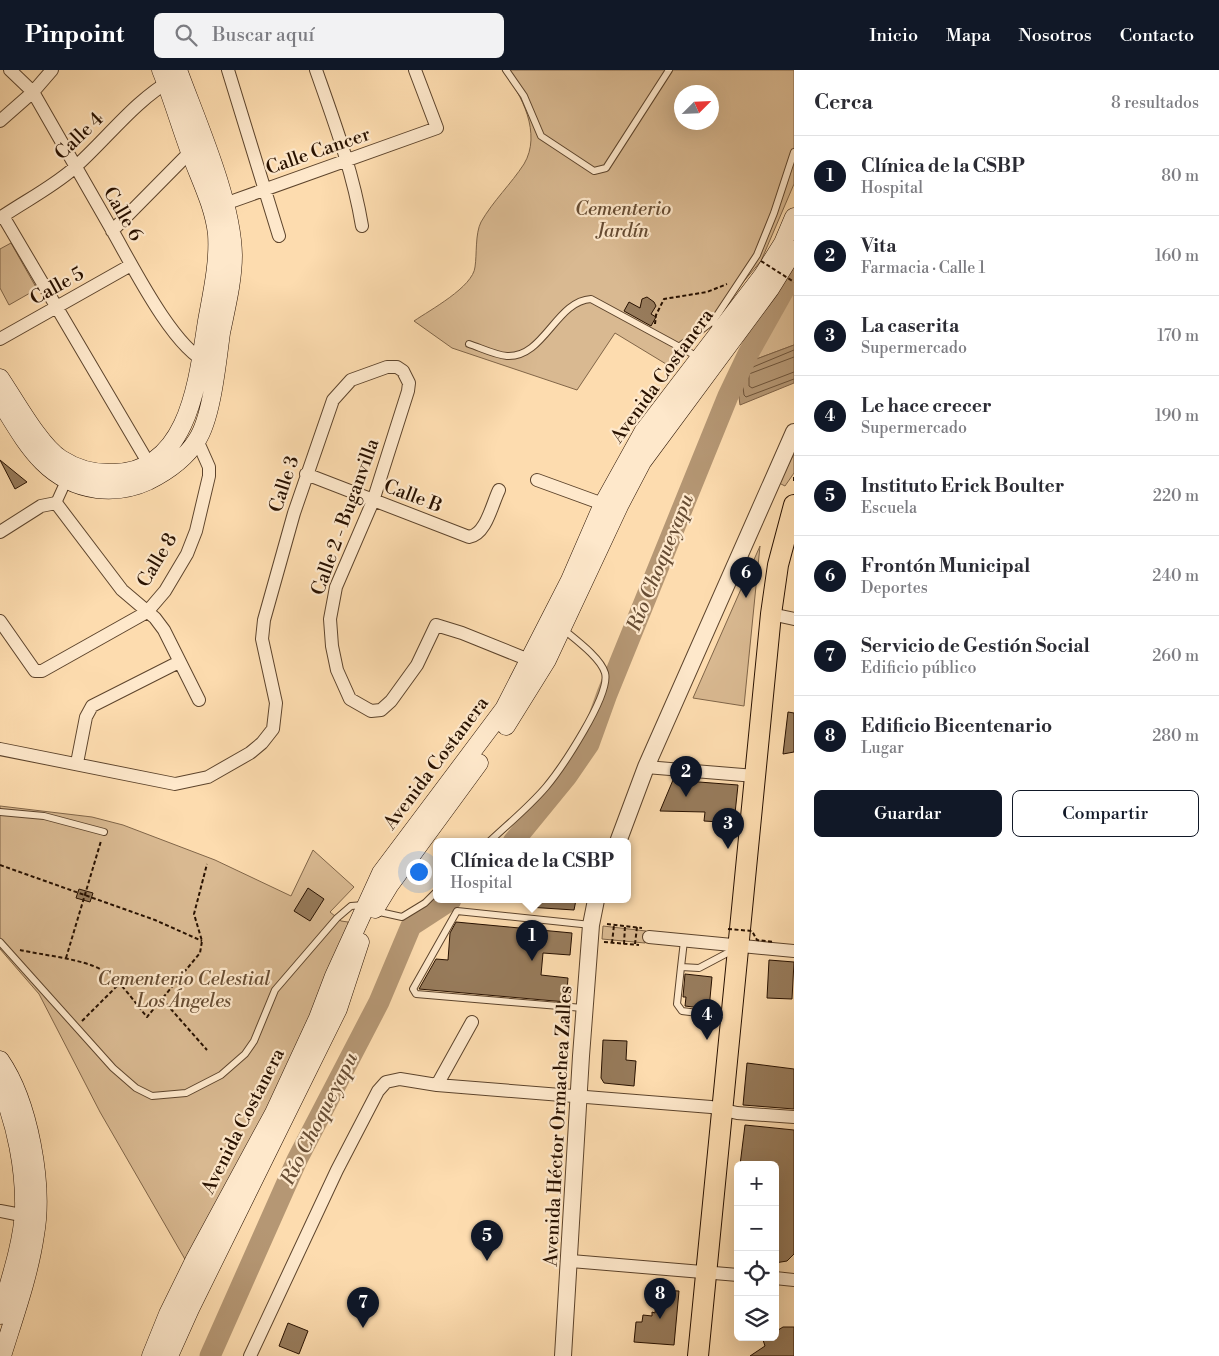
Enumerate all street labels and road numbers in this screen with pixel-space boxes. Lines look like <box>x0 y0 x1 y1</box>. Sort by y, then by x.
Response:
street label: Calle 4 <box>50 107 108 165</box>
street label: Calle Cancer <box>263 122 373 180</box>
street label: Calle 6 <box>98 182 148 246</box>
street label: Calle 5 <box>26 261 88 311</box>
street label: Avenida Costanera <box>605 304 719 449</box>
street label: Calle 2 - Buganvilla <box>306 435 385 599</box>
street label: Calle 3 <box>264 453 304 515</box>
street label: Calle B <box>380 474 446 518</box>
street label: Calle 8 <box>132 528 182 592</box>
street label: Avenida Costanera <box>378 691 494 835</box>
street label: Avenida Héctor Ormachea Zalles <box>539 985 577 1268</box>
street label: Avenida Costanera <box>195 1044 290 1199</box>

